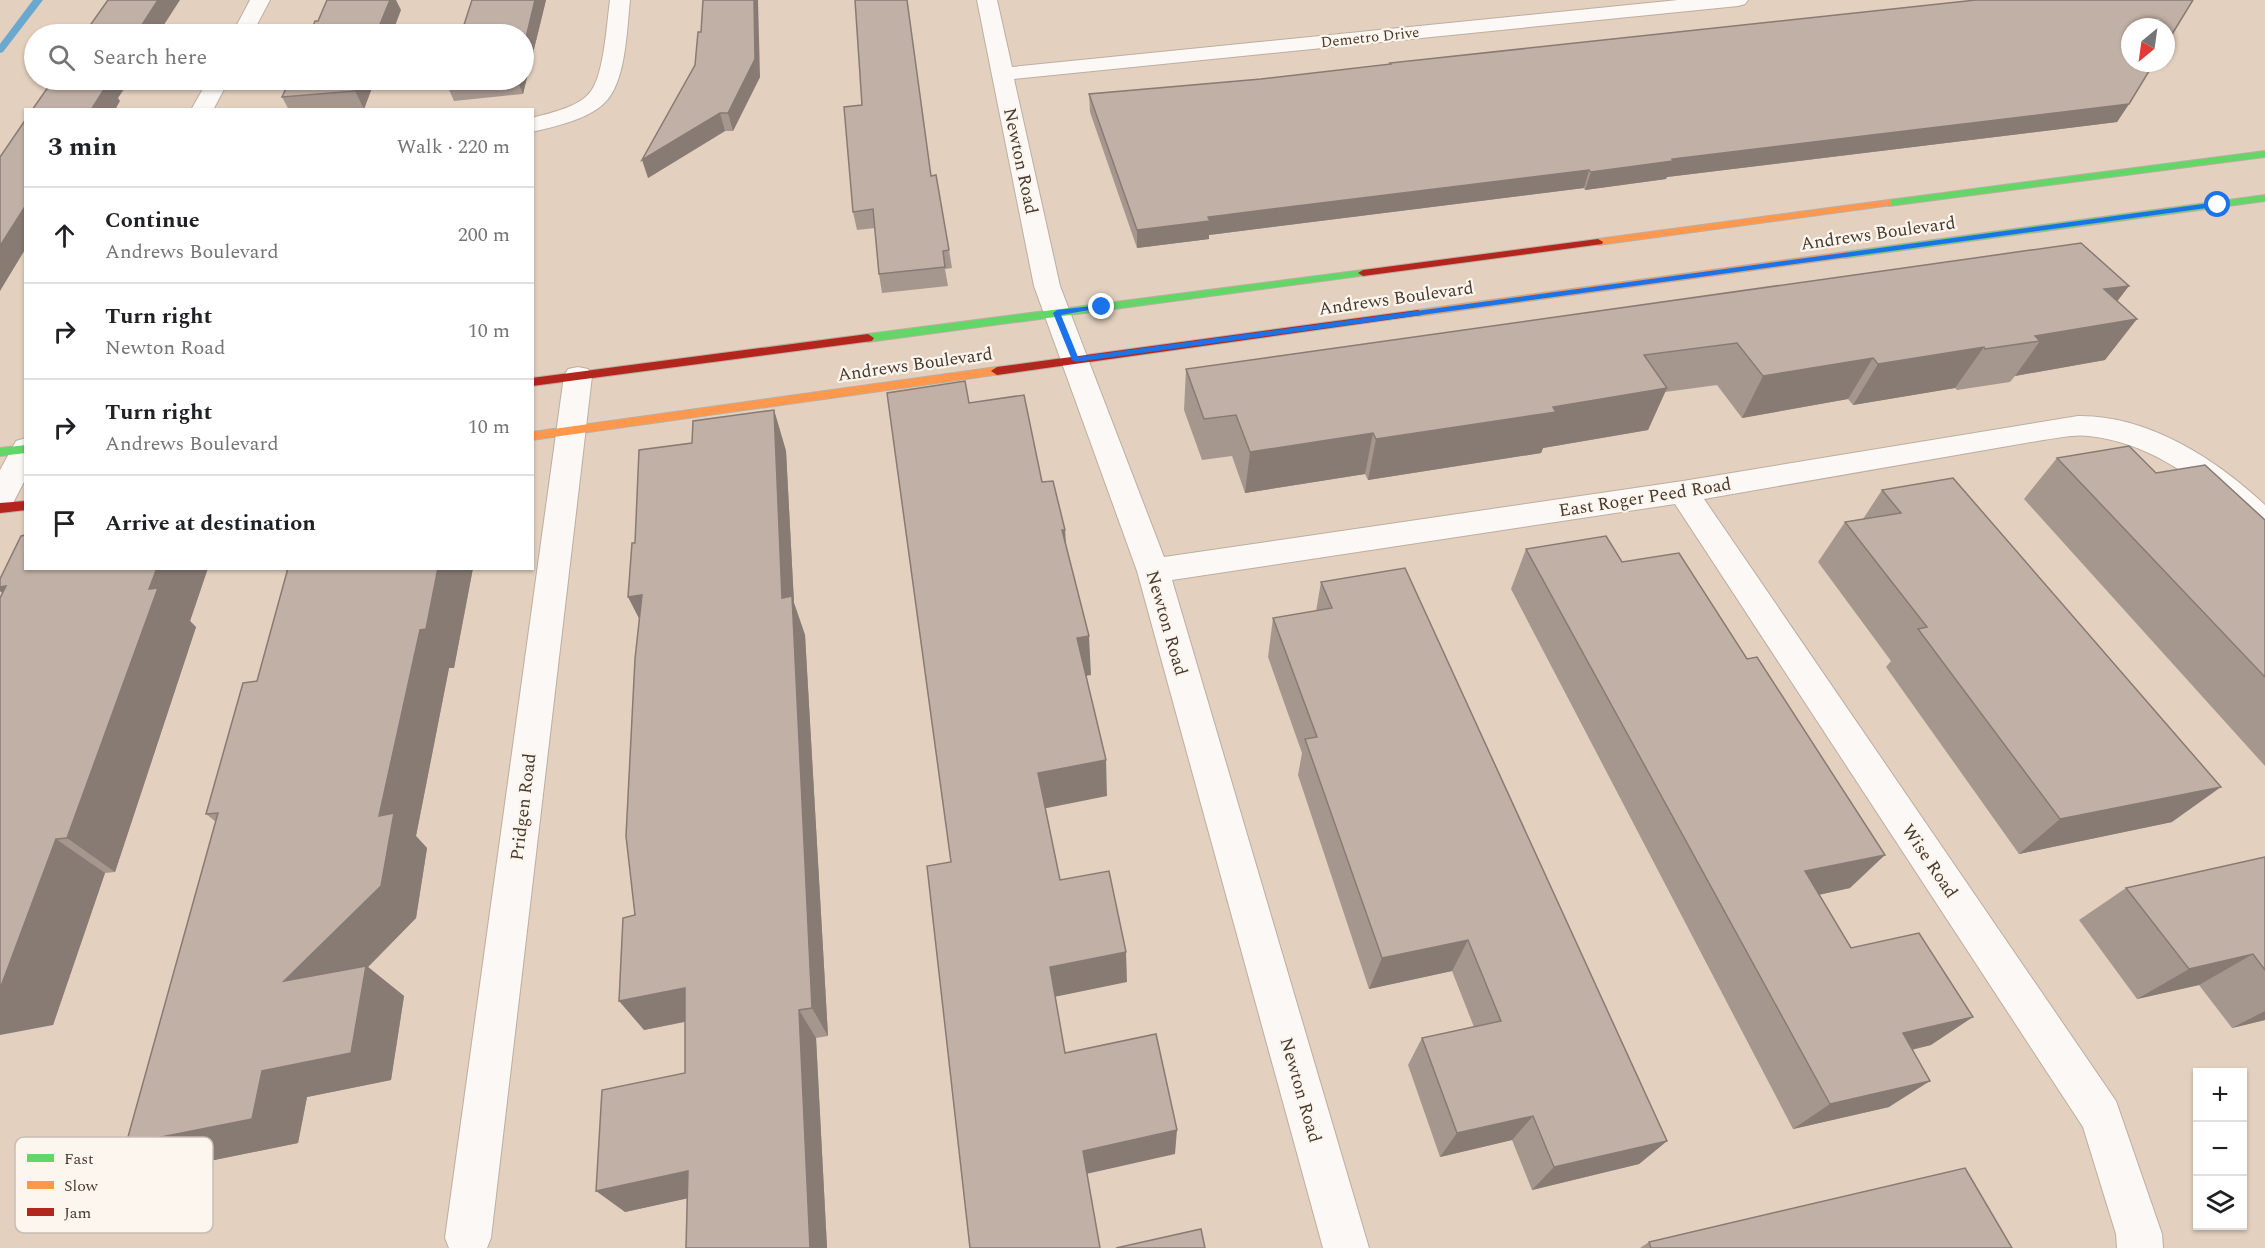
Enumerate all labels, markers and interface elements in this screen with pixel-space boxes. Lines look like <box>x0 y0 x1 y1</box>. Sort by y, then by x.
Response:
north arrow <box>2121 18 2175 72</box>
street label: Demetro Drive <box>1320 21 1421 54</box>
search box <box>24 24 534 90</box>
icon: search <box>45 41 78 74</box>
text: Search here <box>93 41 207 74</box>
street label: Newton Road <box>996 105 1045 217</box>
text: 3 min <box>48 127 117 167</box>
text: Walk · 220 m <box>397 132 510 162</box>
route start <box>2204 191 2230 217</box>
text: Continue <box>105 204 200 237</box>
street label: Andrews Boulevard <box>1799 209 1957 258</box>
icon: ahead <box>48 219 81 252</box>
text: 200 m <box>458 220 510 250</box>
text: Andrews Boulevard <box>105 237 279 267</box>
street label: Andrews Boulevard <box>1317 274 1475 323</box>
route end <box>1088 293 1114 319</box>
text: Turn right <box>105 300 212 333</box>
icon: right <box>48 315 81 348</box>
text: 10 m <box>468 316 510 346</box>
text: Newton Road <box>105 333 225 363</box>
street label: Andrews Boulevard <box>836 340 994 389</box>
text: Turn right <box>105 396 212 429</box>
icon: right <box>48 411 81 444</box>
text: 10 m <box>468 412 510 442</box>
text: Andrews Boulevard <box>105 429 279 459</box>
street label: East Roger Peed Road <box>1557 471 1733 524</box>
icon: arrive <box>48 507 81 540</box>
text: Arrive at destination <box>105 507 316 540</box>
street label: Newton Road <box>1139 567 1194 679</box>
street label: Pridgen Road <box>504 752 543 862</box>
street label: Wise Road <box>1895 819 1964 904</box>
street label: Newton Road <box>1273 1034 1328 1146</box>
map controls <box>2193 1068 2247 1230</box>
button: + <box>2193 1068 2247 1122</box>
button: − <box>2193 1122 2247 1176</box>
legend <box>15 1137 213 1233</box>
text: Fast <box>64 1147 94 1171</box>
text: Slow <box>64 1174 99 1198</box>
button: layers <box>2193 1176 2247 1230</box>
text: Jam <box>64 1201 92 1225</box>

